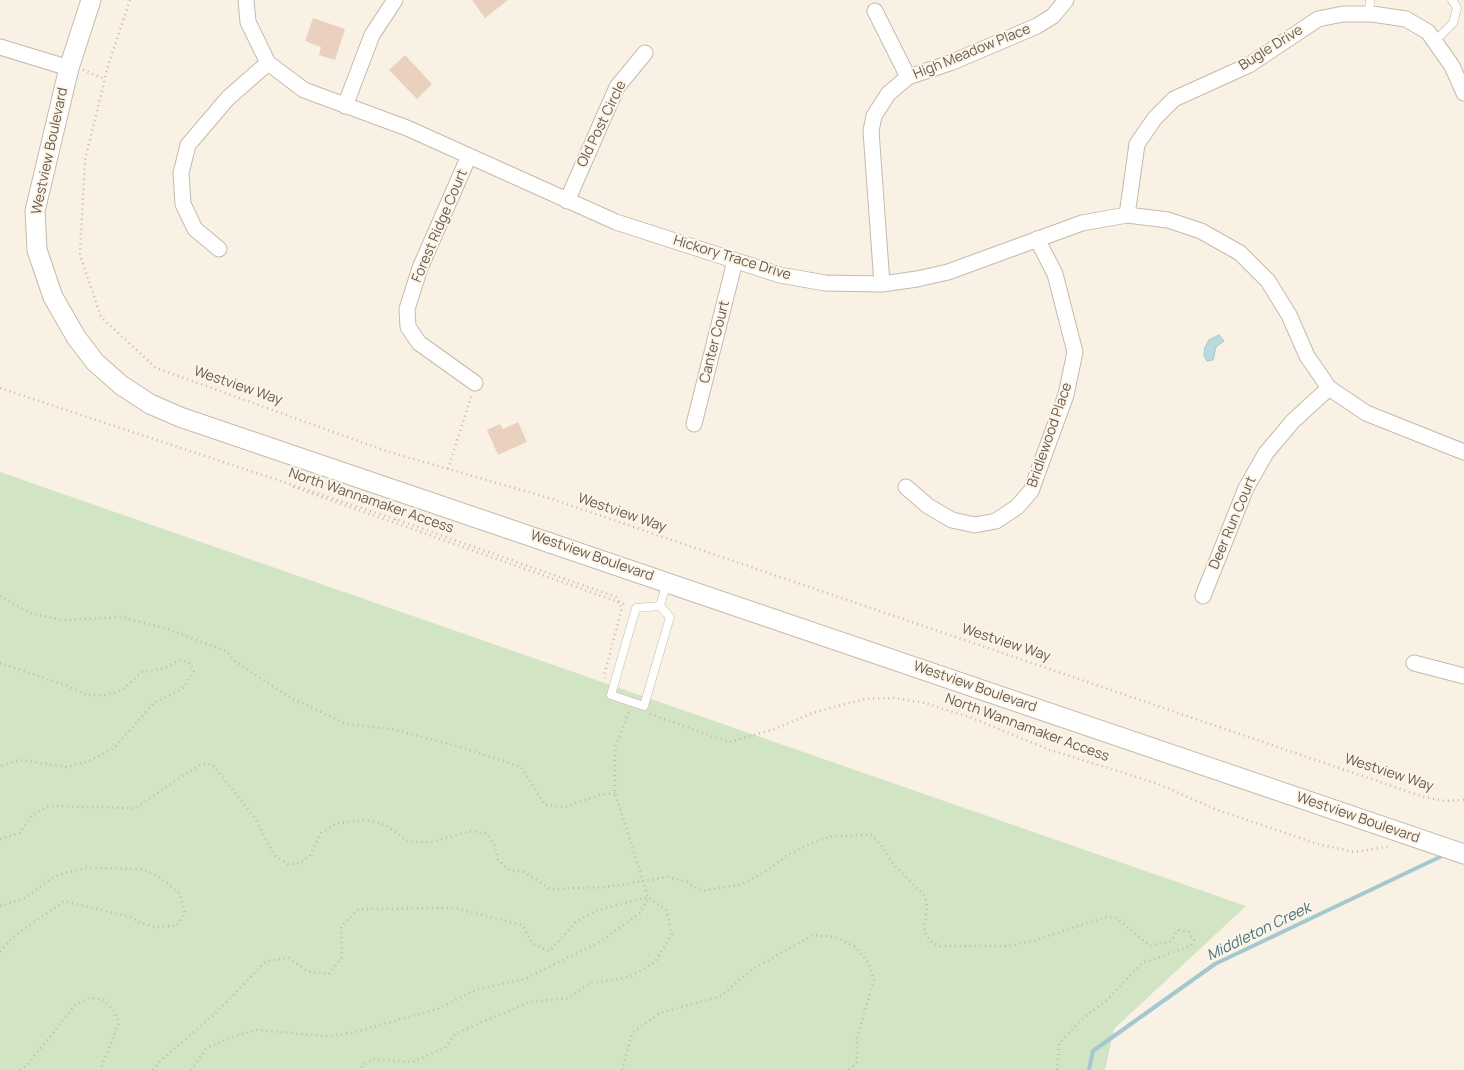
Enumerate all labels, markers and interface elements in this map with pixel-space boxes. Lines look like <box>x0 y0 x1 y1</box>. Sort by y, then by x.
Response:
street label: High Meadow Place <box>911 21 1033 83</box>
street label: Bugle Drive <box>1236 22 1306 74</box>
street label: Old Post Circle <box>574 78 630 170</box>
street label: Westview Boulevard <box>28 86 72 216</box>
street label: Forest Ridge Court <box>409 167 471 285</box>
street label: Hickory Trace Drive <box>671 232 793 284</box>
street label: Canter Court <box>697 299 733 385</box>
street label: Westview Way <box>192 363 284 409</box>
street label: Bridlewood Place <box>1024 380 1076 490</box>
street label: North Wannamaker Access <box>286 465 456 537</box>
street label: Deer Run Court <box>1206 474 1260 572</box>
street label: Westview Way <box>576 490 668 536</box>
street label: Westview Boulevard <box>528 527 656 585</box>
street label: Westview Way <box>959 621 1053 665</box>
street label: Westview Boulevard <box>911 658 1039 716</box>
street label: North Wannamaker Access <box>943 690 1111 766</box>
street label: Westview Way <box>1342 751 1436 795</box>
street label: Westview Boulevard <box>1294 789 1422 847</box>
water label: Middleton Creek <box>1204 899 1314 965</box>

